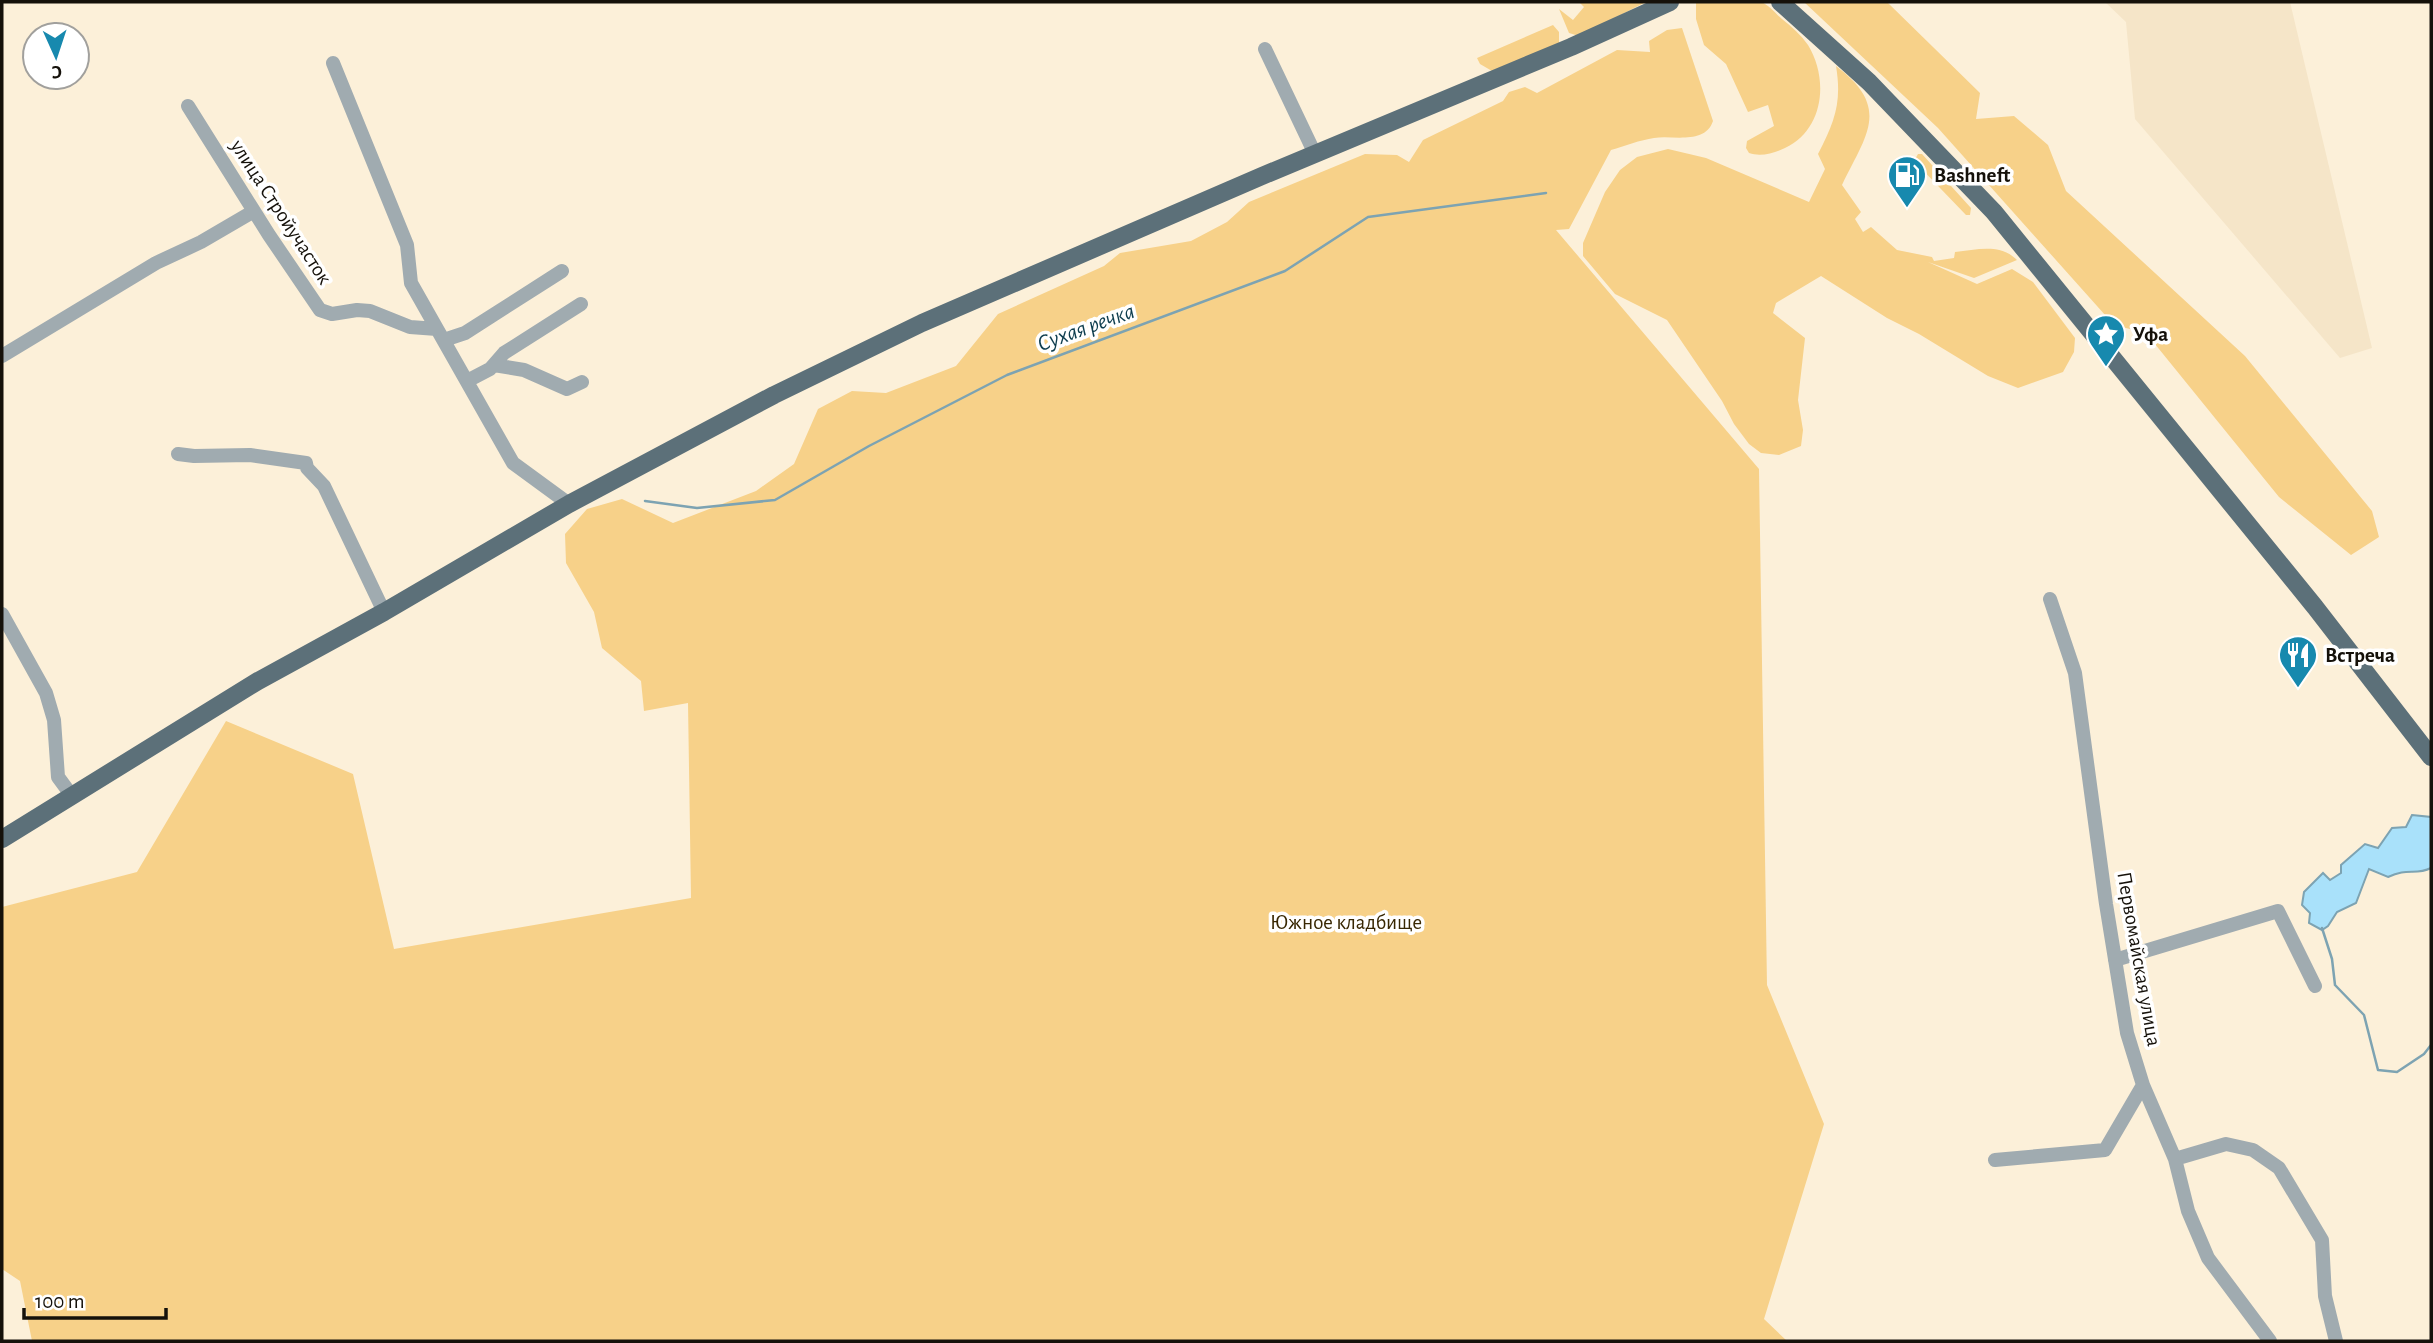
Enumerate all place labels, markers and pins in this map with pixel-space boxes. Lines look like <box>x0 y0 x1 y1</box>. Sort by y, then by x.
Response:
fuel station icon: Bashneft <box>1886 154 1928 209</box>
place label: Bashneft <box>1934 165 2010 186</box>
place icon: Уфа <box>2085 313 2127 368</box>
place label: Уфа <box>2133 324 2168 345</box>
restaurant icon: Встреча <box>2277 634 2319 689</box>
place label: Встреча <box>2325 645 2395 666</box>

